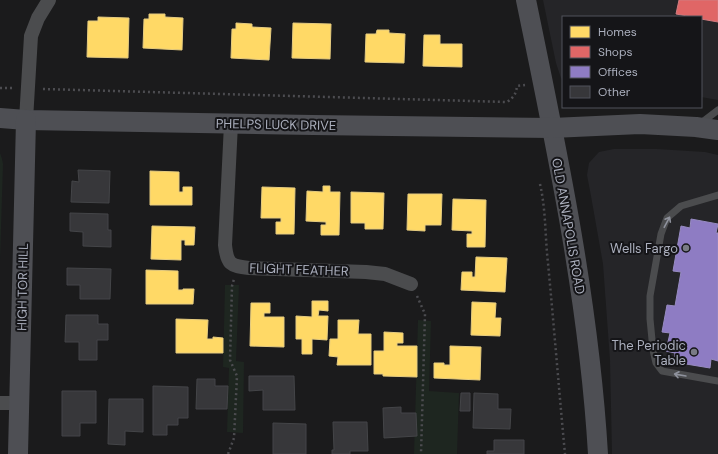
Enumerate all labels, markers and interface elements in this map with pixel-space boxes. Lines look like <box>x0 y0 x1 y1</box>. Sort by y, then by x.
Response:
legend <box>562 16 702 108</box>
text: Homes <box>598 24 637 40</box>
text: Shops <box>598 44 633 60</box>
text: Offices <box>598 64 638 80</box>
text: Other <box>598 84 631 100</box>
street label: PHELPS LUCK DRIVE <box>216 115 336 134</box>
street label: OLD ANNAPOLIS ROAD <box>548 157 589 295</box>
one-way arrow <box>663 216 671 228</box>
place label: Wells Fargo <box>610 240 678 257</box>
street label: HIGH TOR HILL <box>13 243 32 331</box>
marker: Wells Fargo <box>681 243 691 253</box>
street label: FLIGHT FEATHER <box>249 259 349 280</box>
place label: The Periodic Table <box>611 337 686 369</box>
marker: The Periodic Table <box>689 347 699 357</box>
one-way arrow <box>673 370 686 378</box>

